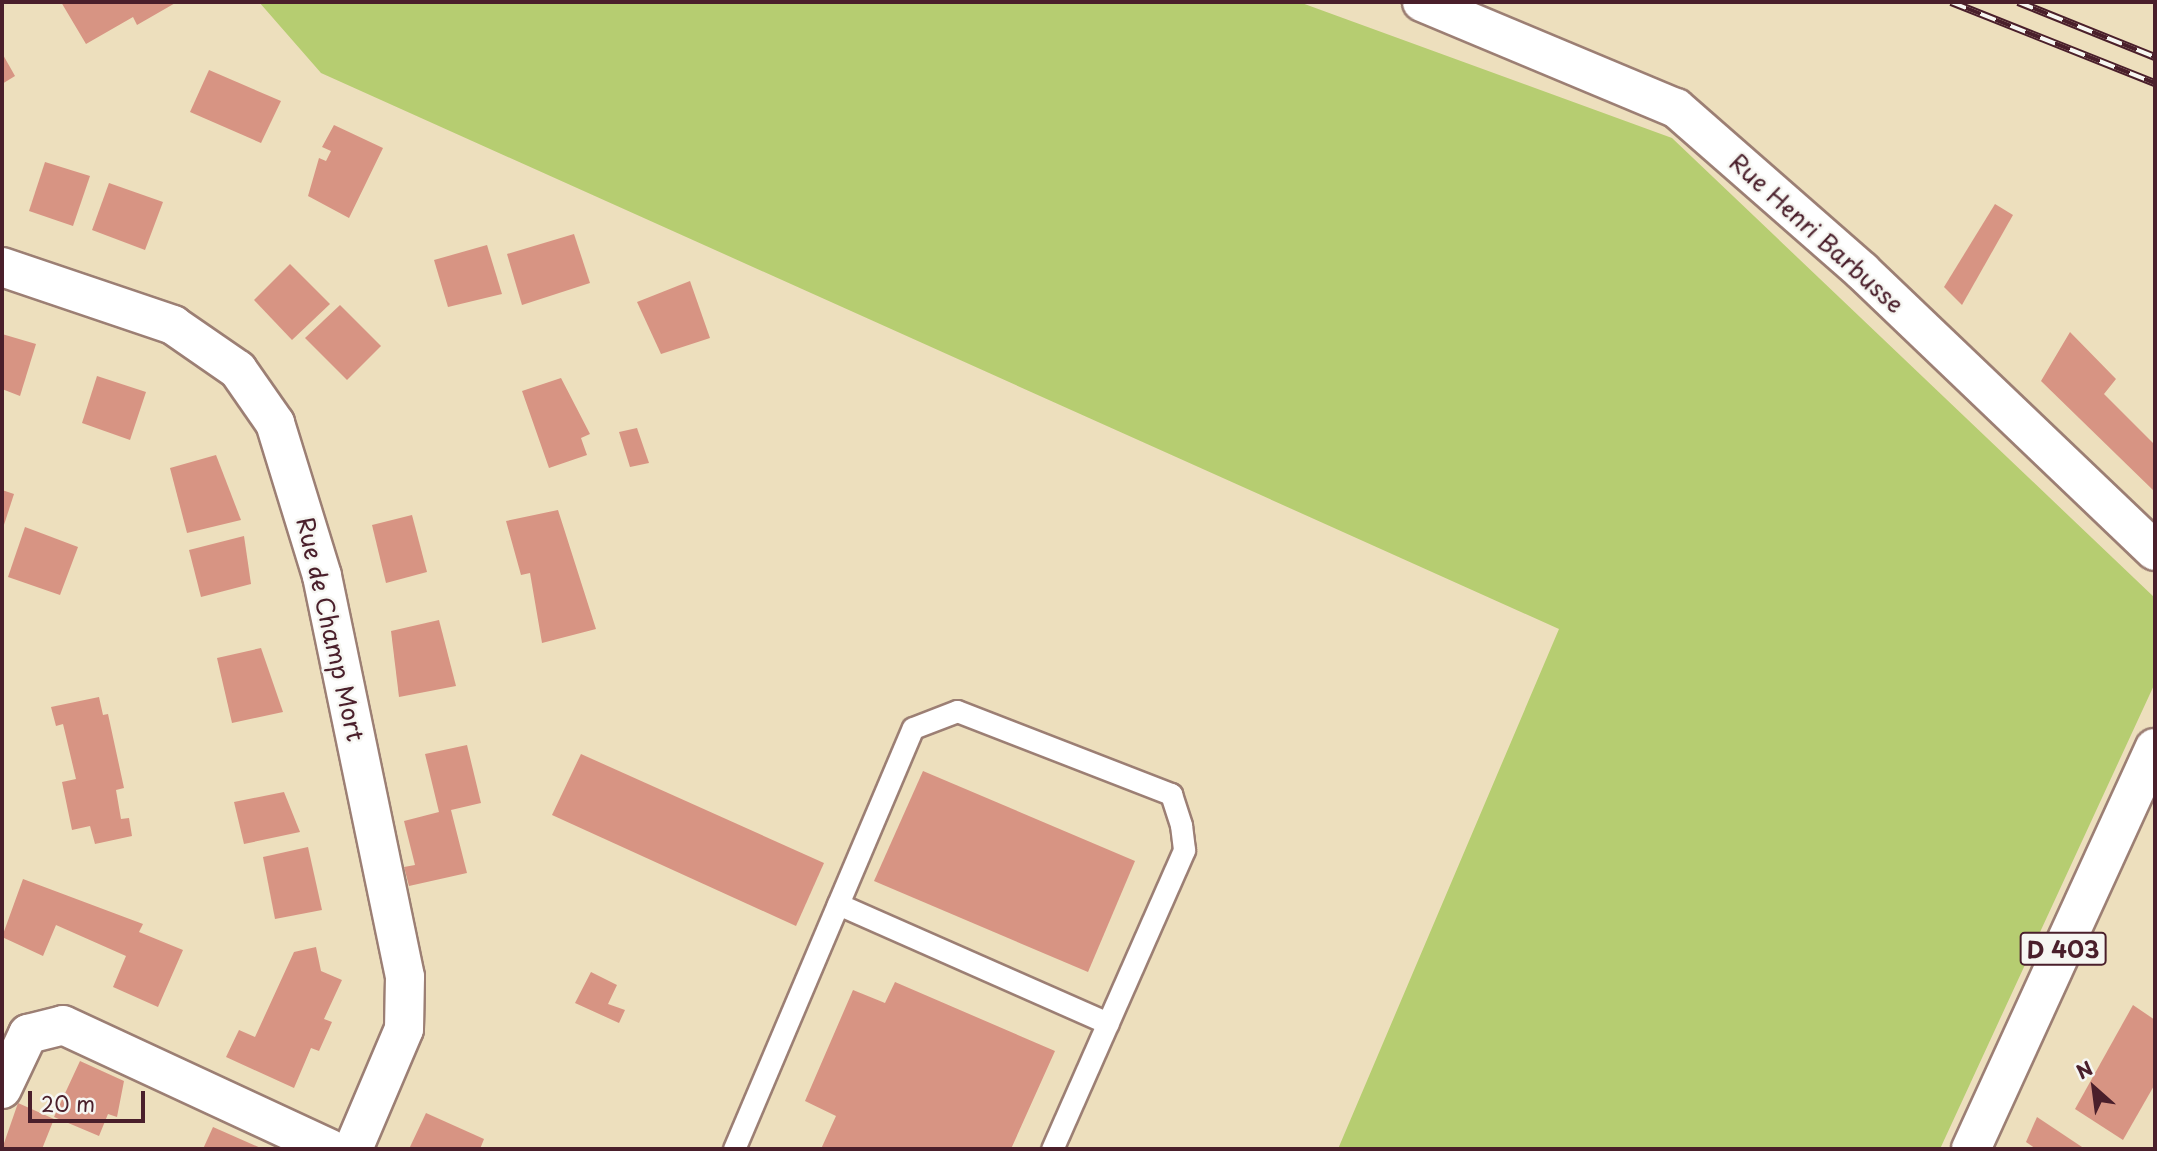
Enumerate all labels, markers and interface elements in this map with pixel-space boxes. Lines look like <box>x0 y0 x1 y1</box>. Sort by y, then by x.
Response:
street label: Rue Henri Barbusse <box>1722 146 1912 320</box>
street label: Rue de Champ Mort <box>291 512 371 746</box>
road number: D 403 <box>2018 930 2108 968</box>
north arrow <box>2059 1053 2129 1123</box>
text: N <box>2071 1054 2097 1085</box>
scale bar <box>32 1078 149 1122</box>
text: 20 m <box>41 1087 95 1119</box>

